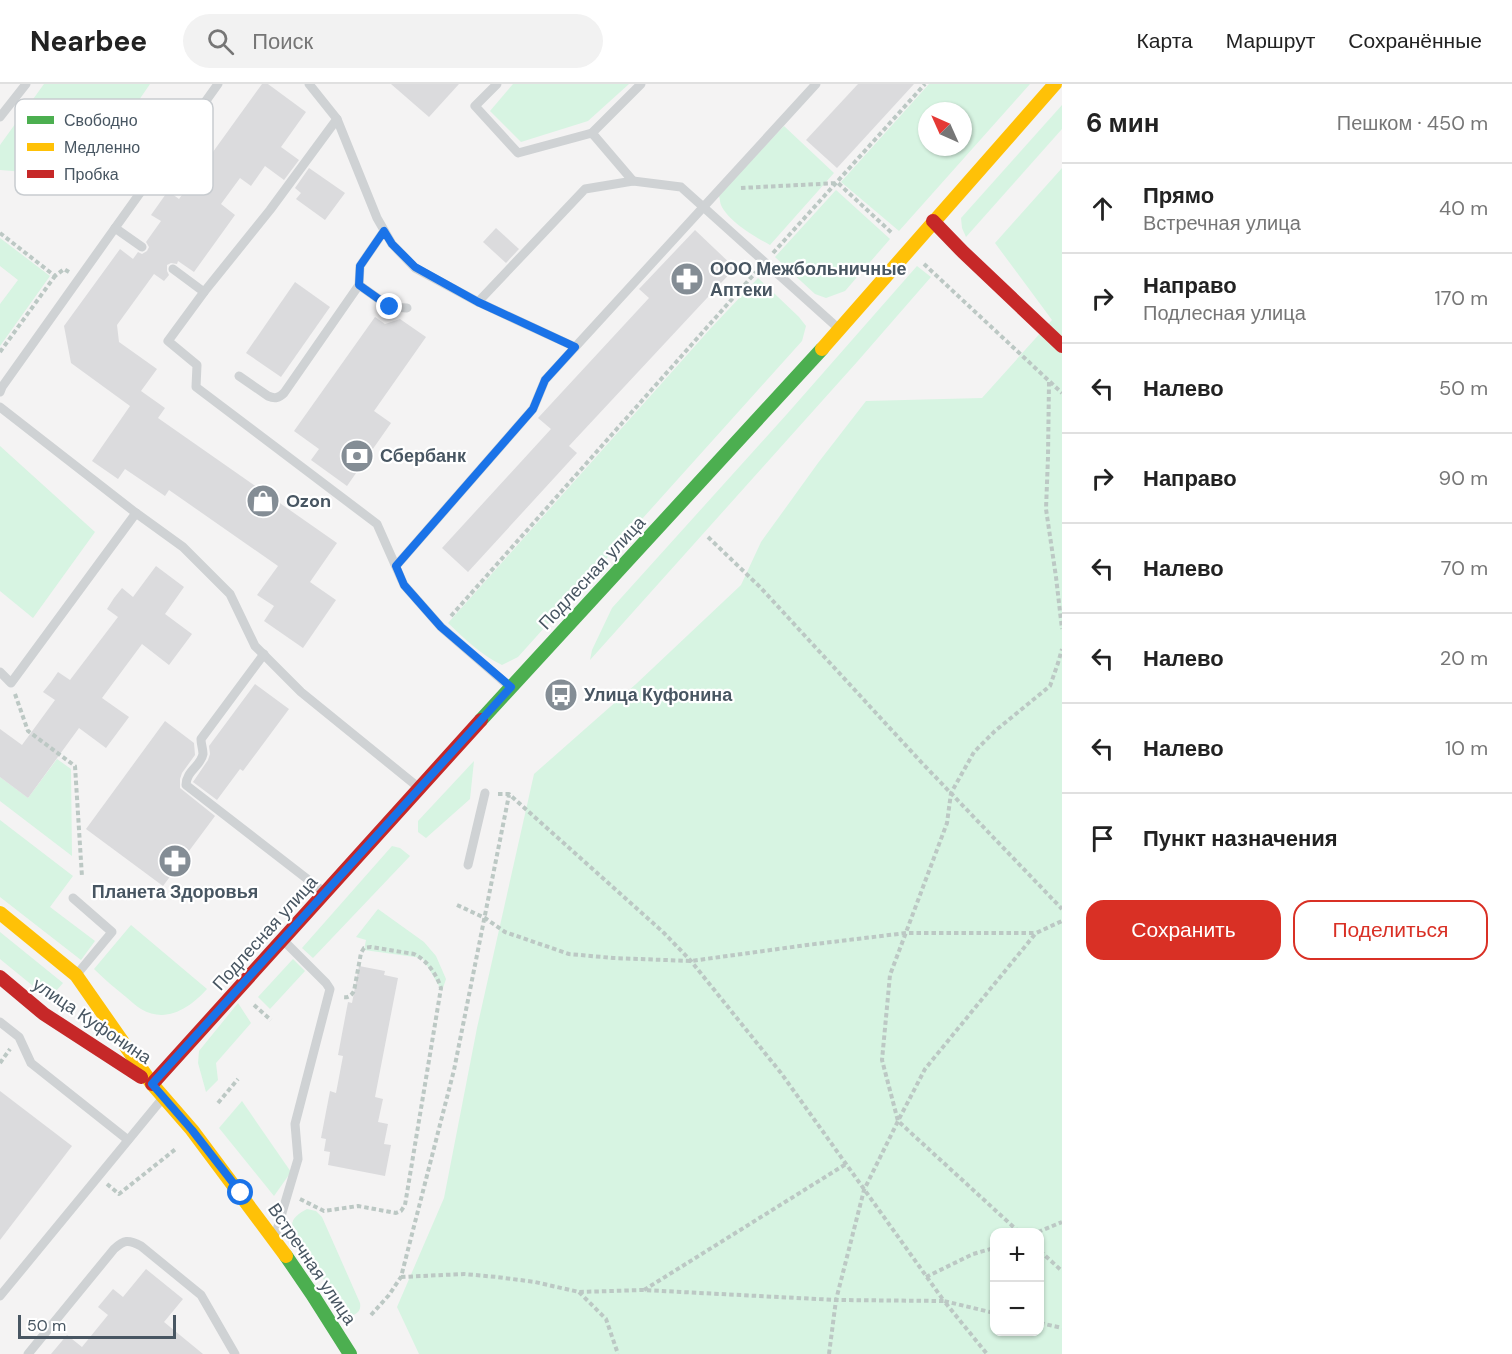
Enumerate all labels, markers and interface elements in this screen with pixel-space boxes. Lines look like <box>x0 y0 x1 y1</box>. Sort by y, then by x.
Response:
search box <box>183 14 603 68</box>
text: Nearbee <box>30 23 147 60</box>
icon: search <box>204 25 237 58</box>
text: Поиск <box>252 27 313 56</box>
text: Карта <box>1137 27 1193 55</box>
text: Маршрут <box>1226 27 1315 55</box>
text: Сохранённые <box>1348 27 1482 55</box>
legend <box>15 99 213 195</box>
north arrow <box>918 102 972 156</box>
text: 6 мин <box>1086 106 1160 140</box>
text: Свободно <box>64 110 138 131</box>
text: Пешком · 450 m <box>1337 110 1488 136</box>
text: Медленно <box>64 137 140 158</box>
text: Пробка <box>64 164 119 185</box>
text: Прямо <box>1143 181 1214 210</box>
icon: ahead <box>1086 192 1119 225</box>
text: 40 m <box>1439 195 1488 221</box>
text: Встречная улица <box>1143 210 1301 236</box>
place label: ООО Межбольничные Аптеки <box>710 257 907 302</box>
pharmacy icon: ООО Межбольничные Аптеки <box>669 261 705 297</box>
text: Направо <box>1143 271 1237 300</box>
icon: right <box>1086 282 1119 315</box>
text: 170 m <box>1435 285 1488 311</box>
route end <box>376 293 402 319</box>
text: Подлесная улица <box>1143 300 1306 326</box>
icon: left <box>1086 372 1119 405</box>
text: Налево <box>1143 374 1224 403</box>
text: 50 m <box>1439 375 1488 401</box>
bank icon: Сбербанк <box>339 438 375 474</box>
place label: Сбербанк <box>380 444 467 468</box>
icon: right <box>1086 462 1119 495</box>
text: Направо <box>1143 464 1237 493</box>
text: 90 m <box>1439 465 1488 491</box>
shop icon: Ozon <box>245 483 281 519</box>
place label: Ozon <box>286 489 331 513</box>
street label: Подлесная улица <box>533 511 651 635</box>
icon: left <box>1086 552 1119 585</box>
text: Налево <box>1143 554 1224 583</box>
text: 70 m <box>1441 555 1488 581</box>
icon: left <box>1086 642 1119 675</box>
text: Налево <box>1143 644 1224 673</box>
text: 20 m <box>1440 645 1488 671</box>
bus stop icon: Улица Куфонина <box>543 677 579 713</box>
place label: Улица Куфонина <box>584 683 733 707</box>
icon: left <box>1086 732 1119 765</box>
text: Налево <box>1143 734 1224 763</box>
text: 10 m <box>1445 735 1488 761</box>
icon: arrive <box>1086 822 1119 855</box>
text: Пункт назначения <box>1143 824 1338 853</box>
pharmacy icon: Планета Здоровья <box>157 843 193 879</box>
street label: Подлесная улица <box>207 870 324 995</box>
place label: Планета Здоровья <box>92 880 258 904</box>
button: Сохранить <box>1086 900 1281 960</box>
button: Поделиться <box>1293 900 1488 960</box>
street label: улица Куфонина <box>28 972 157 1070</box>
route start <box>227 1179 253 1205</box>
street label: Встречная улица <box>262 1198 362 1330</box>
map controls <box>990 1228 1044 1336</box>
button: + <box>990 1228 1044 1282</box>
button: − <box>990 1282 1044 1336</box>
scale bar <box>18 1312 176 1340</box>
text: 50 m <box>27 1315 66 1336</box>

